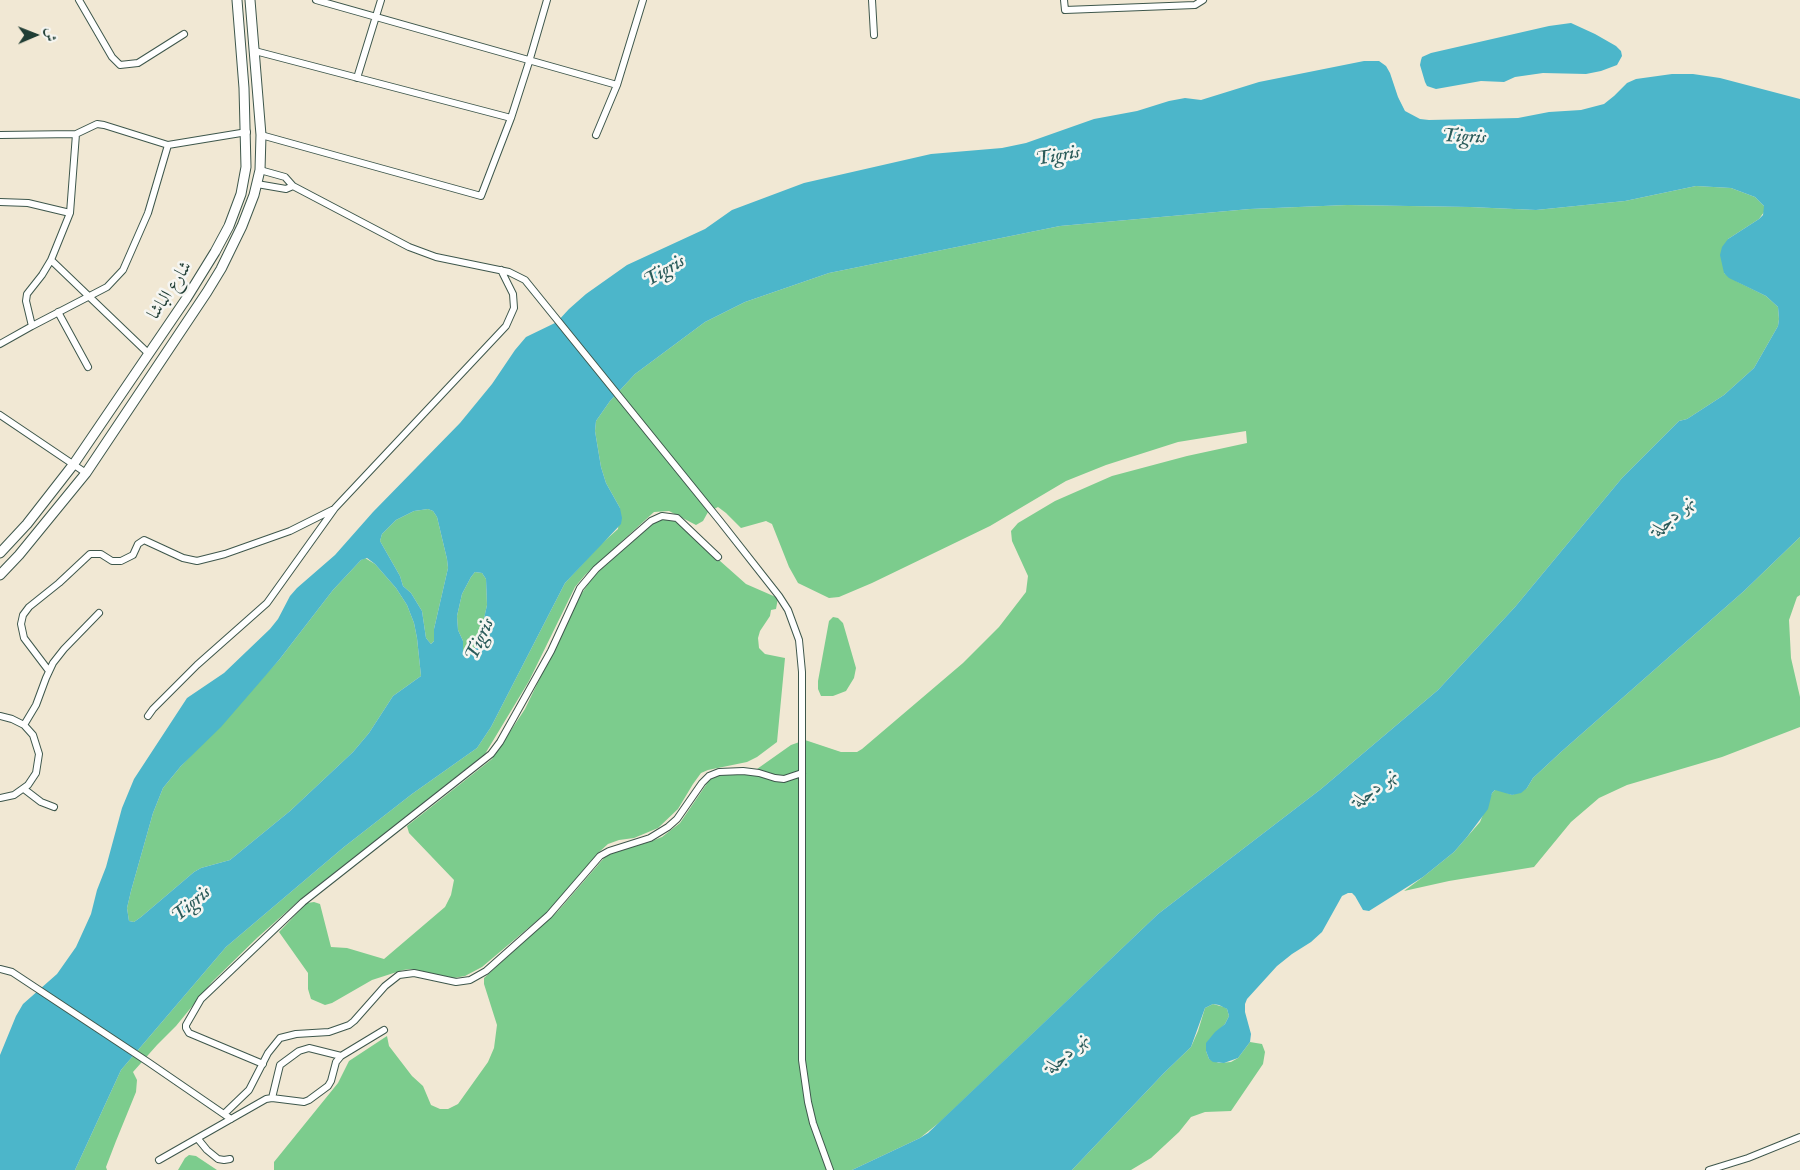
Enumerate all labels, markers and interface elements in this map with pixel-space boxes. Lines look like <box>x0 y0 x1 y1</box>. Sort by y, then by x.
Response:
north arrow <box>10 10 60 60</box>
text: ش <box>41 28 59 42</box>
water label: Tigris <box>1441 126 1487 150</box>
water label: Tigris <box>1034 142 1082 172</box>
water label: Tigris <box>640 251 690 293</box>
street label: شارع الباشا <box>144 258 198 324</box>
water label: نهر دجلة <box>1647 491 1701 543</box>
water label: Tigris <box>461 615 501 665</box>
water label: نهر دجلة <box>1349 764 1403 814</box>
water label: Tigris <box>168 882 216 928</box>
water label: نهر دجلة <box>1041 1028 1095 1080</box>

